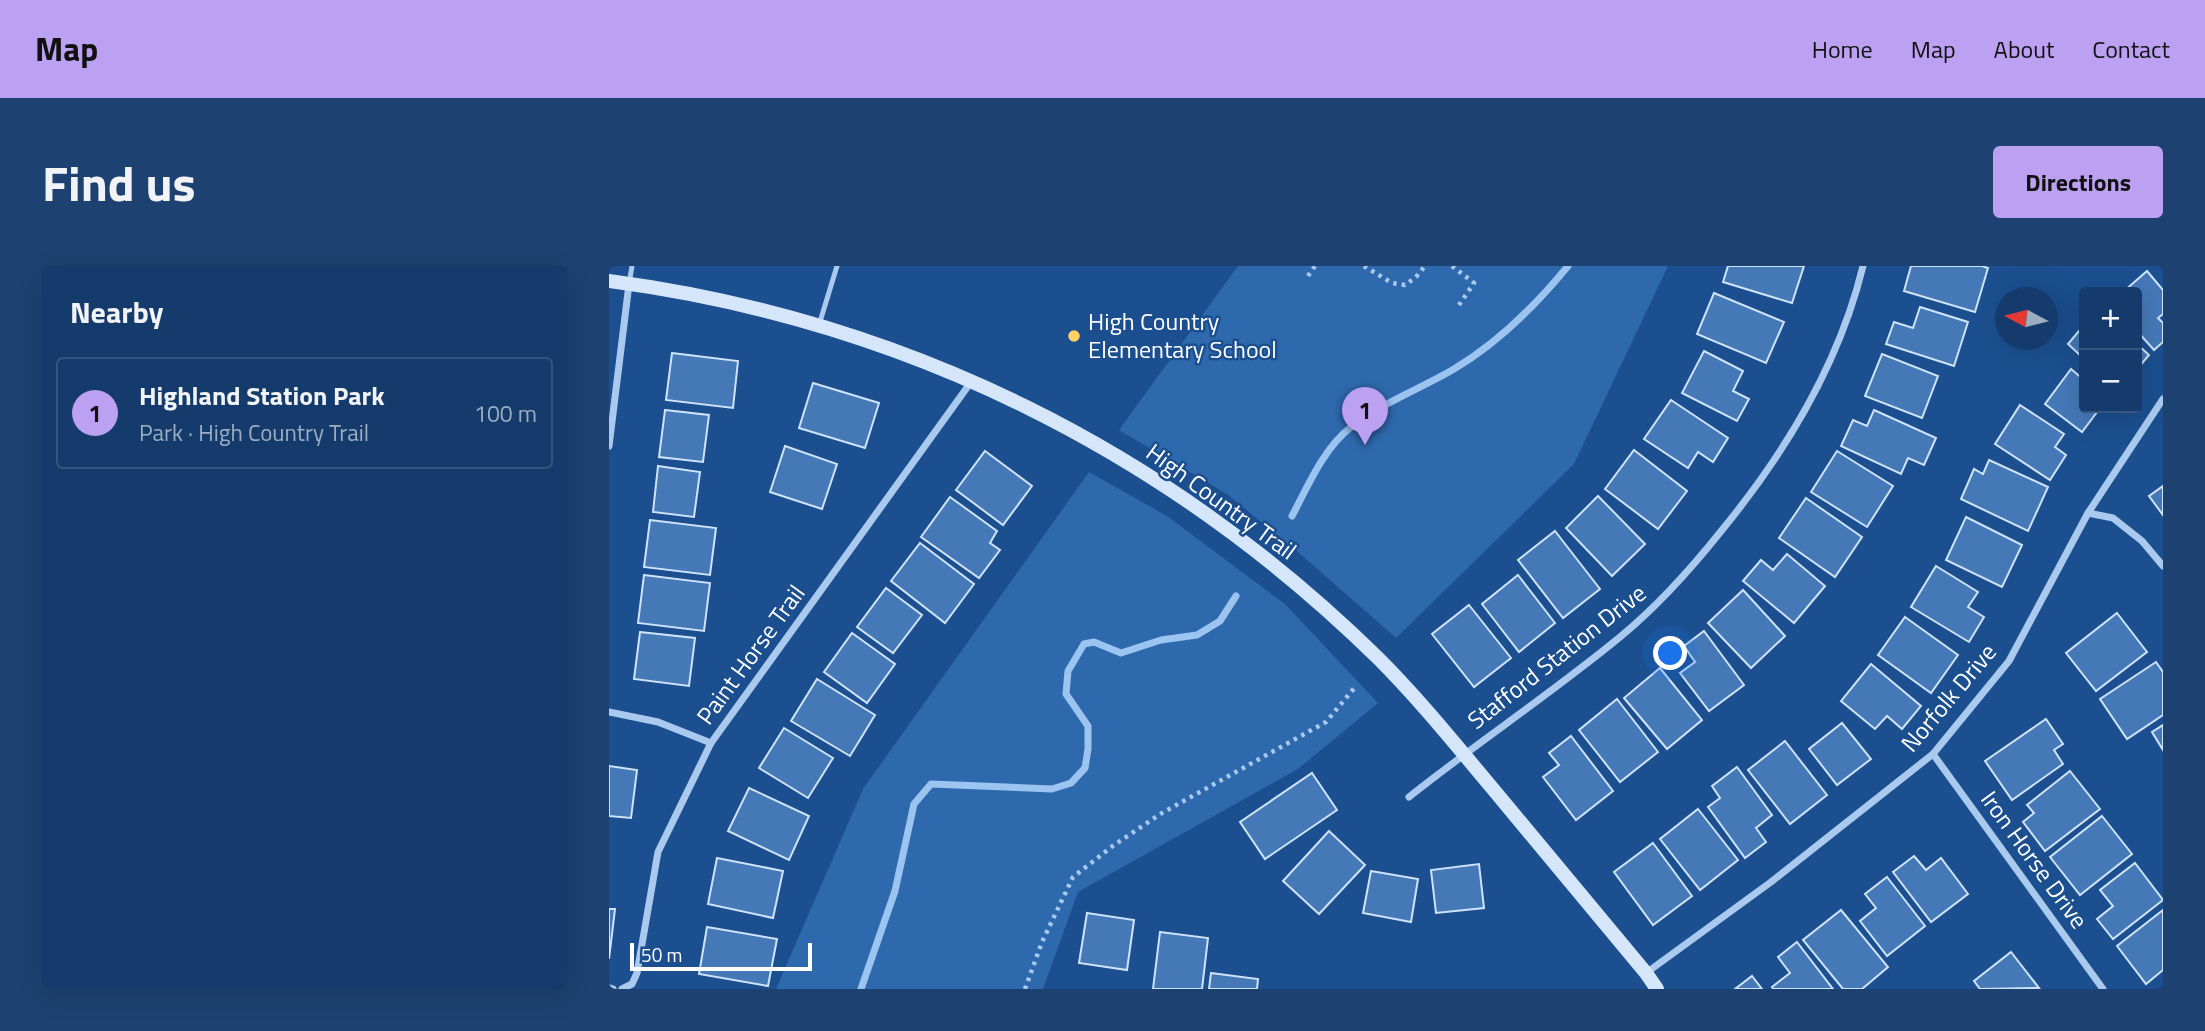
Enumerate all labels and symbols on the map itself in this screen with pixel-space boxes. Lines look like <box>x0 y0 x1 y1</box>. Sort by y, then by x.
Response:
north arrow <box>1995 287 2058 350</box>
place label: High Country Elementary School <box>1088 303 1277 367</box>
marker: High Country Elementary School <box>1066 328 1082 344</box>
pin: 1 <box>1342 387 1388 445</box>
street label: High Country Trail <box>1139 434 1304 568</box>
street label: Stafford Station Drive <box>1459 575 1653 737</box>
street label: Paint Horse Trail <box>687 577 813 732</box>
street label: Norfolk Drive <box>1892 635 2005 760</box>
your location <box>1653 636 1687 670</box>
street label: Iron Horse Drive <box>1972 783 2097 936</box>
scale bar <box>630 940 812 972</box>

